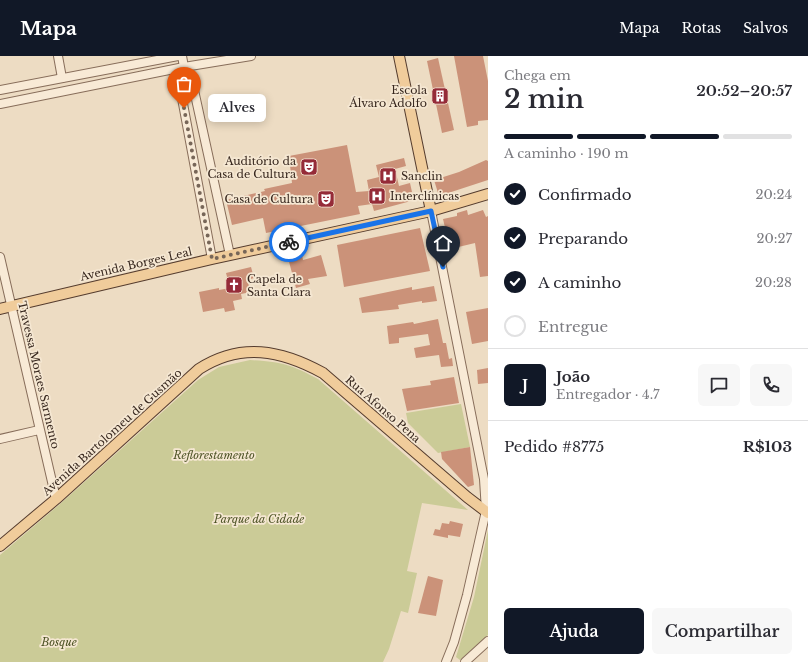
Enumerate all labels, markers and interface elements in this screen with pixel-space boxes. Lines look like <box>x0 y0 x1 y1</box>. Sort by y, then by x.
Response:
text: Mapa <box>20 17 77 40</box>
text: Mapa <box>619 19 660 37</box>
text: Rotas <box>682 19 721 37</box>
text: Salvos <box>743 19 788 37</box>
pin <box>167 67 201 108</box>
text: Chega em <box>504 67 571 84</box>
icon: bag <box>173 73 195 95</box>
text: 20:52–20:57 <box>696 81 792 100</box>
place label: Escola Álvaro Adolfo <box>348 83 428 110</box>
text: 2 min <box>504 83 584 115</box>
building icon: Escola Álvaro Adolfo <box>430 86 450 106</box>
callout: Alves <box>208 94 266 122</box>
text: Alves <box>219 99 255 116</box>
text: A caminho · 190 m <box>504 145 628 162</box>
place label: Auditório da Casa de Cultura <box>207 154 297 181</box>
theatre icon: Auditório da Casa de Cultura <box>299 157 319 177</box>
hospital icon: Sanclin <box>378 166 398 186</box>
place label: Sanclin <box>401 169 443 183</box>
icon: check <box>504 183 526 205</box>
text: Confirmado <box>538 185 631 204</box>
hospital icon: Interclínicas <box>367 186 387 206</box>
text: 20:24 <box>755 186 792 203</box>
theatre icon: Casa de Cultura <box>316 189 336 209</box>
place label: Interclínicas <box>390 189 459 203</box>
place label: Casa de Cultura <box>224 192 314 206</box>
courier <box>269 222 309 262</box>
pin <box>426 226 460 267</box>
icon: check <box>504 227 526 249</box>
text: Preparando <box>538 229 628 248</box>
text: 20:27 <box>756 230 792 247</box>
icon: bike <box>278 231 300 253</box>
icon: home <box>432 232 454 254</box>
street label: Avenida Borges Leal <box>78 244 194 284</box>
icon: check <box>504 271 526 293</box>
place label: Capela de Santa Clara <box>247 272 312 299</box>
text: A caminho <box>538 273 621 292</box>
text: 20:28 <box>755 274 792 291</box>
church icon: Capela de Santa Clara <box>224 275 244 295</box>
street label: Travessa Moraes Sarmento <box>15 300 63 450</box>
text: Entregue <box>538 317 608 336</box>
button: chat <box>698 364 740 406</box>
button: phone <box>750 364 792 406</box>
street label: Avenida Bartolomeu de Gusmão <box>39 366 185 499</box>
text: João <box>556 367 590 386</box>
street label: Rua Afonso Pena <box>343 373 424 446</box>
text: J <box>522 375 528 394</box>
text: Entregador · 4.7 <box>556 386 660 403</box>
text: Pedido #8775 <box>504 437 604 456</box>
text: R$103 <box>743 437 792 456</box>
park label: Reflorestamento <box>172 448 255 462</box>
park label: Parque da Cidade <box>213 512 304 526</box>
button: Ajuda <box>504 608 644 654</box>
button: Compartilhar <box>652 608 792 654</box>
park label: Bosque <box>40 635 77 649</box>

